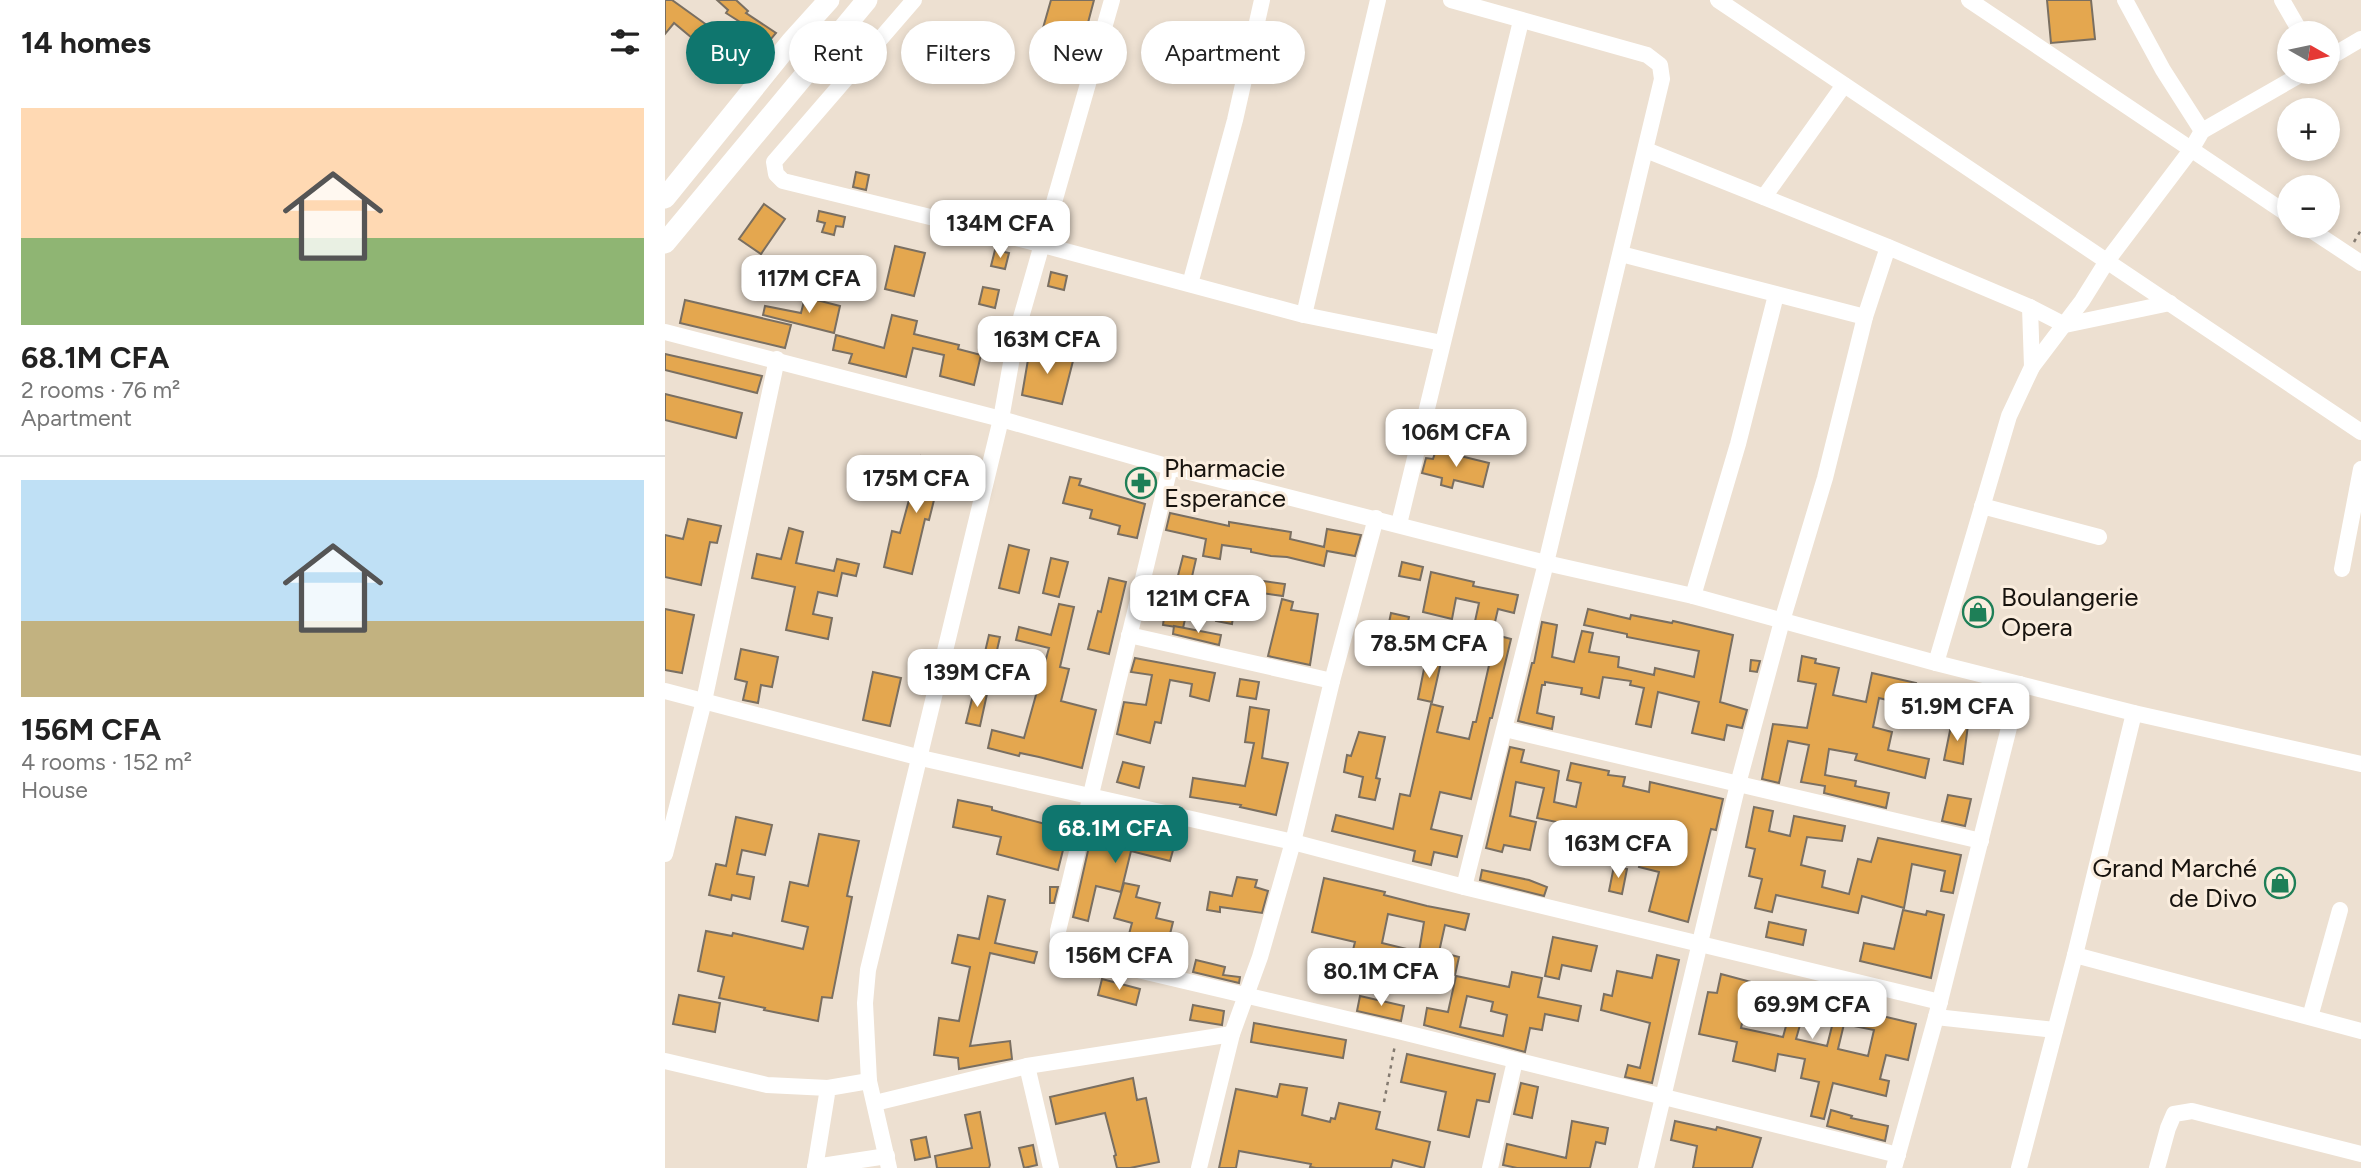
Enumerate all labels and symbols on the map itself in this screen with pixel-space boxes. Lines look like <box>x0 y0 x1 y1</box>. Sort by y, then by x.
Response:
north arrow <box>2277 21 2340 84</box>
pin: 134M CFA <box>928 201 1072 260</box>
pin: 117M CFA <box>737 256 881 315</box>
pin: 163M CFA <box>975 316 1119 376</box>
pin: 106M CFA <box>1384 410 1528 469</box>
place label: Pharmacie Esperance <box>1164 452 1286 514</box>
pin: 175M CFA <box>844 456 988 515</box>
pharmacy icon: Pharmacie Esperance <box>1124 466 1158 500</box>
pin: 121M CFA <box>1126 576 1270 635</box>
place label: Boulangerie Opera <box>2001 581 2138 643</box>
shop icon: Boulangerie Opera <box>1961 595 1995 629</box>
pin: 78.5M CFA <box>1349 620 1509 680</box>
pin: 139M CFA <box>905 650 1049 709</box>
pin: 51.9M CFA <box>1877 684 2037 743</box>
pin: 68.1M CFA <box>1035 806 1195 865</box>
pin: 163M CFA <box>1546 820 1690 880</box>
place label: Grand Marché de Divo <box>2092 852 2257 914</box>
shop icon: Grand Marché de Divo <box>2263 866 2297 900</box>
pin: 156M CFA <box>1047 932 1191 992</box>
pin: 80.1M CFA <box>1301 948 1461 1008</box>
pin: 69.9M CFA <box>1732 982 1892 1041</box>

